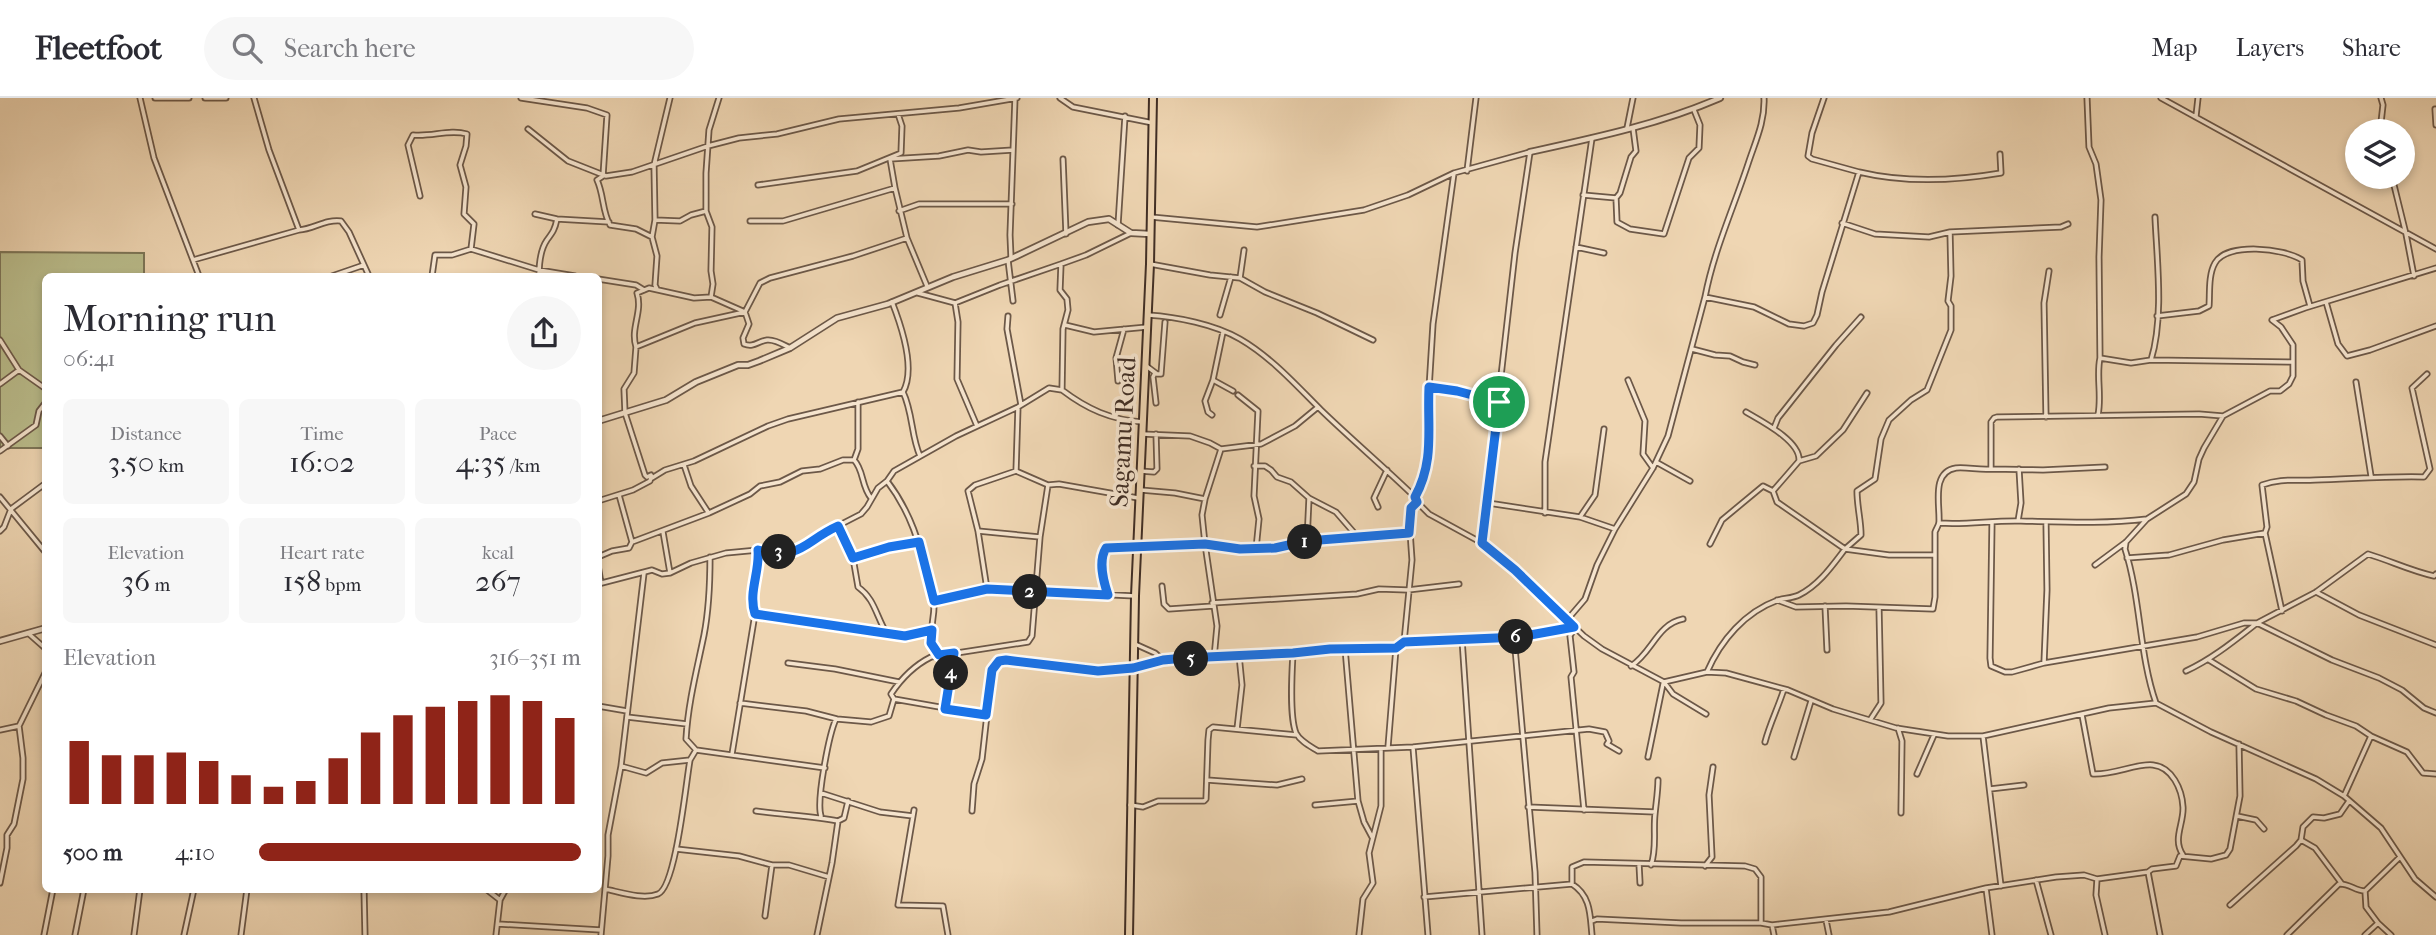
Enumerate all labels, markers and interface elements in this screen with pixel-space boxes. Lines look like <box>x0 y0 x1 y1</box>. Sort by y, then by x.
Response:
search box <box>204 17 694 80</box>
text: Fleetfoot <box>35 29 162 68</box>
icon: search <box>228 29 266 67</box>
text: Search here <box>284 33 416 64</box>
text: Map <box>2152 34 2198 62</box>
text: Layers <box>2236 34 2304 62</box>
text: Share <box>2342 34 2401 62</box>
map controls <box>2345 119 2415 189</box>
button: layers <box>2345 119 2415 189</box>
text: Morning run <box>63 296 276 341</box>
button: share <box>507 296 581 370</box>
text: 06:41 <box>63 345 116 372</box>
street label: Sagamu Road <box>1104 355 1142 508</box>
pin <box>1469 372 1529 432</box>
icon: arrive <box>1480 383 1518 421</box>
text: Distance <box>110 423 182 445</box>
text: Time <box>300 423 344 445</box>
text: Pace <box>479 423 517 445</box>
text: 3.50 <box>108 445 154 480</box>
text: 16:02 <box>289 445 355 480</box>
text: 4:35 <box>456 445 506 480</box>
text: km <box>154 455 184 477</box>
text: /km <box>506 455 540 477</box>
pin: 1 <box>1288 524 1322 560</box>
text: 1 <box>1301 530 1308 552</box>
pin: 3 <box>762 534 796 570</box>
text: 3 <box>775 540 782 562</box>
text: Elevation <box>108 542 184 564</box>
text: Heart rate <box>279 542 365 564</box>
text: kcal <box>482 542 514 564</box>
text: 36 <box>122 564 150 599</box>
text: 158 <box>283 564 321 599</box>
text: 267 <box>475 564 521 599</box>
text: m <box>150 574 170 596</box>
text: bpm <box>321 574 361 596</box>
pin: 2 <box>1012 574 1048 610</box>
text: 2 <box>1025 580 1034 602</box>
pin: 6 <box>1498 620 1534 654</box>
text: 6 <box>1510 625 1521 647</box>
pin: 5 <box>1174 642 1208 676</box>
text: Elevation <box>63 644 156 671</box>
text: 316–351 m <box>489 644 581 671</box>
text: 5 <box>1186 647 1195 669</box>
pin: 4 <box>934 656 968 690</box>
text: 4 <box>945 661 956 683</box>
text: 500 m <box>63 839 122 866</box>
text: 4:10 <box>175 839 215 866</box>

